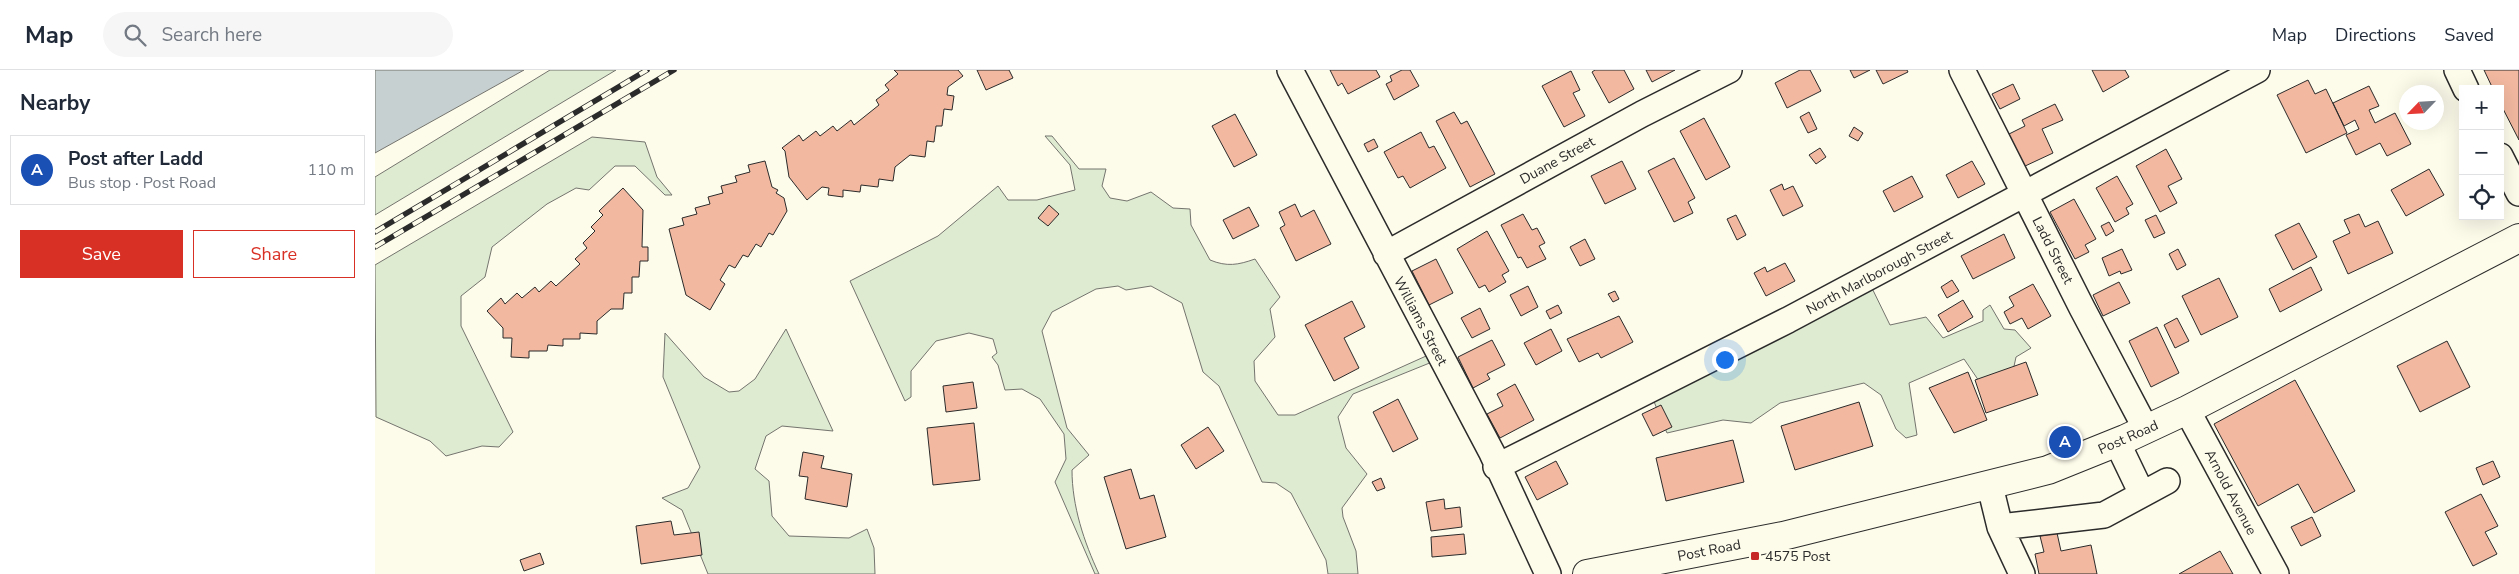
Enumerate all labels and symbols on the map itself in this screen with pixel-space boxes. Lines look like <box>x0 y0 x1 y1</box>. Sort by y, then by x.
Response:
north arrow <box>2399 85 2444 130</box>
street label: Duane Street <box>1516 132 1598 189</box>
street label: Ladd Street <box>2027 213 2078 287</box>
street label: North Marlborough Street <box>1803 226 1956 319</box>
street label: Williams Street <box>1389 273 1452 369</box>
your location <box>1712 347 1738 373</box>
street label: Post Road <box>2095 416 2161 459</box>
pin: A <box>2049 423 2081 461</box>
street label: Arnold Avenue <box>2200 446 2261 538</box>
street label: Post Road <box>1676 535 1742 566</box>
place label: 4575 Post <box>1765 547 1830 566</box>
marker: 4575 Post <box>1749 550 1761 562</box>

